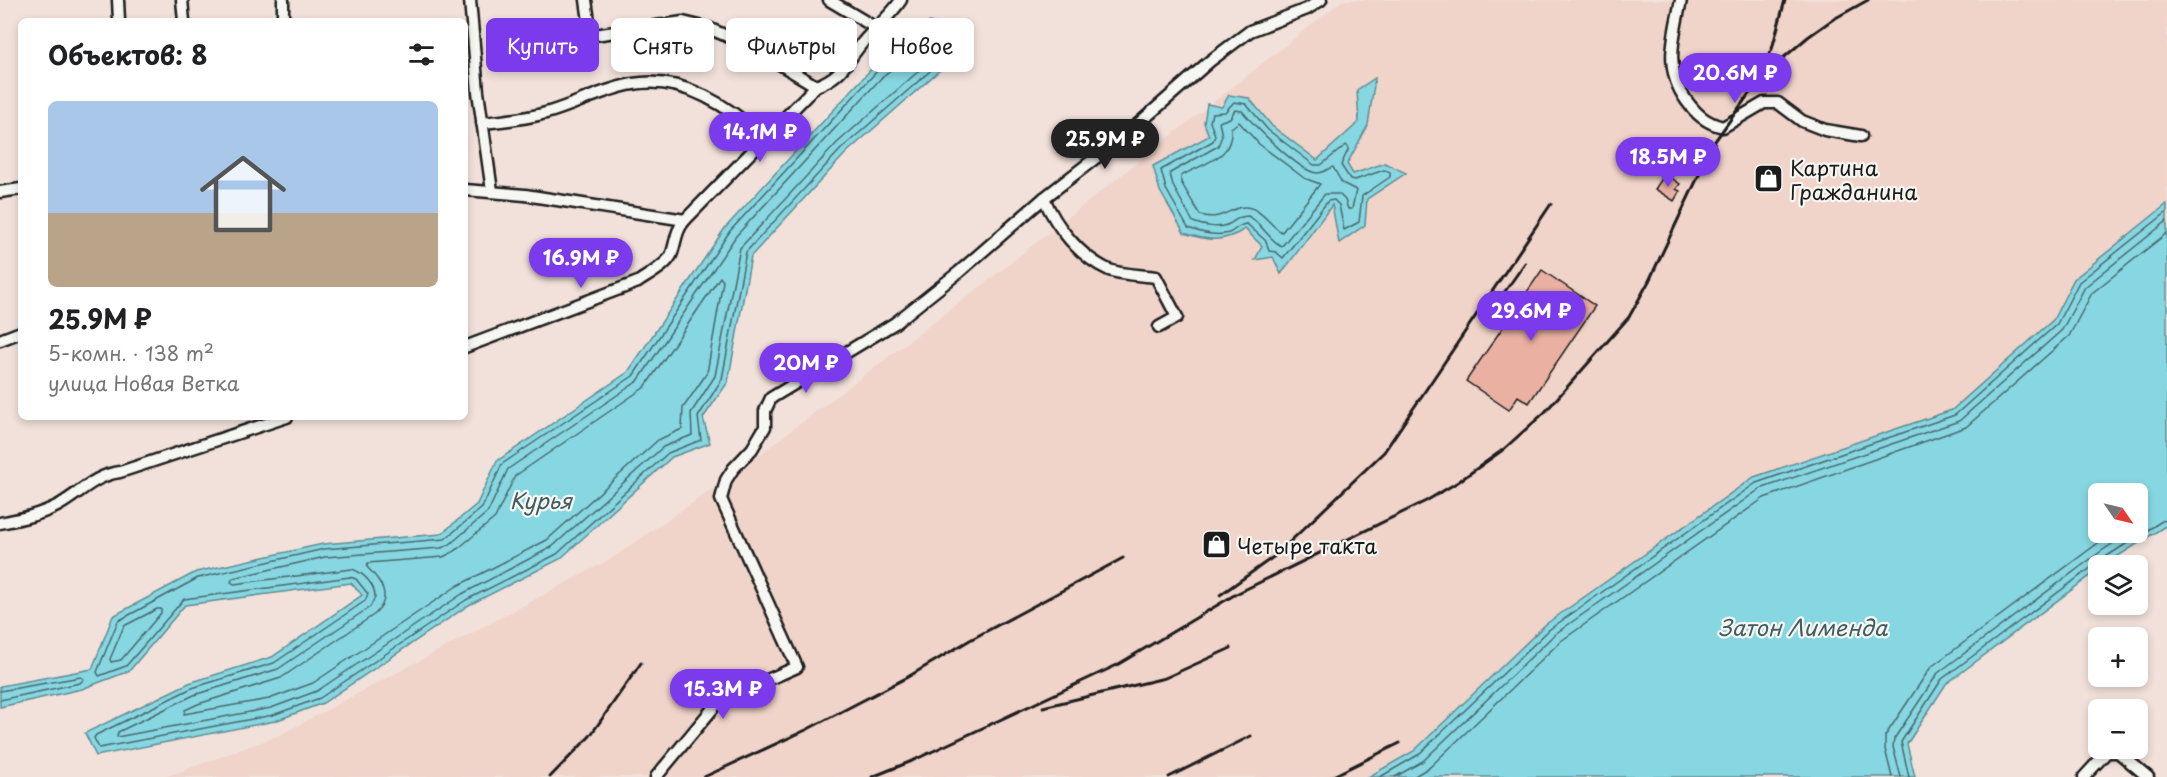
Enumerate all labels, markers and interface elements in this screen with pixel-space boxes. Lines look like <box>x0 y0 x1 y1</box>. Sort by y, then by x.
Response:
chip: Купить <box>486 18 599 72</box>
chip: Снять <box>611 18 714 72</box>
chip: Фильтры <box>726 18 857 72</box>
chip: Новое <box>869 18 974 72</box>
text: Объектов: 8 <box>48 35 208 74</box>
icon: filters <box>405 38 438 71</box>
pin: 20.6M ₽ <box>1680 53 1790 104</box>
text: 20.6M ₽ <box>1693 57 1777 87</box>
pin: 14.1M ₽ <box>705 112 815 163</box>
text: 14.1M ₽ <box>723 116 797 146</box>
pin: 25.9M ₽ <box>1050 119 1160 170</box>
text: 25.9M ₽ <box>1065 123 1145 153</box>
pin: 18.5M ₽ <box>1613 137 1723 188</box>
icon: home <box>189 140 297 248</box>
text: 18.5M ₽ <box>1629 141 1707 171</box>
place label: Картина Гражданина <box>1790 151 1918 207</box>
shop icon: Картина Гражданина <box>1753 163 1785 195</box>
pin: 16.9M ₽ <box>526 238 636 289</box>
text: 16.9M ₽ <box>543 242 619 272</box>
pin: 29.6M ₽ <box>1476 291 1586 342</box>
text: 29.6M ₽ <box>1491 295 1571 325</box>
text: 25.9M ₽ <box>48 299 152 338</box>
text: 5-комн. · 138 m² <box>48 338 214 368</box>
pin: 20M ₽ <box>764 343 848 394</box>
text: 20M ₽ <box>773 347 839 377</box>
text: улица Новая Ветка <box>48 368 239 398</box>
water label: Курья <box>510 483 574 516</box>
north arrow <box>2088 483 2148 543</box>
map controls <box>2088 483 2148 759</box>
shop icon: Четыре такта <box>1200 529 1232 561</box>
place label: Четыре такта <box>1237 529 1377 561</box>
button: layers <box>2088 555 2148 615</box>
water label: Затон Лименда <box>1718 610 1889 643</box>
button: + <box>2088 627 2148 687</box>
pin: 15.3M ₽ <box>668 669 778 720</box>
text: 15.3M ₽ <box>684 673 762 703</box>
button: − <box>2088 699 2148 759</box>

